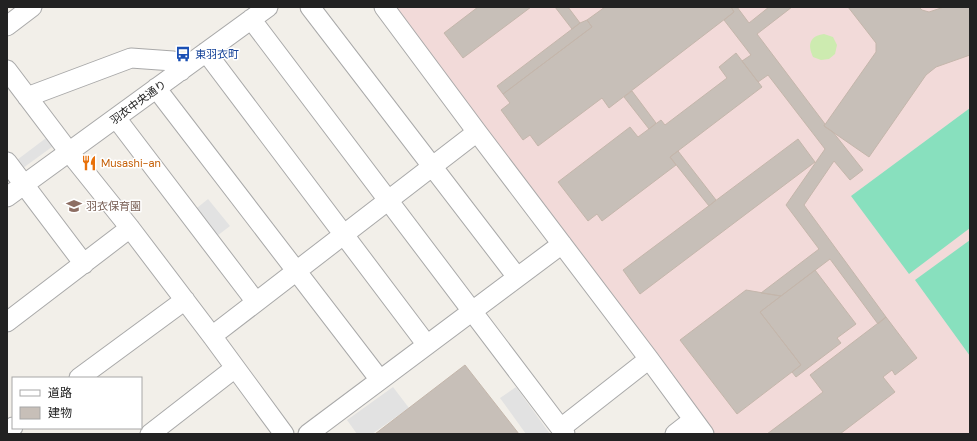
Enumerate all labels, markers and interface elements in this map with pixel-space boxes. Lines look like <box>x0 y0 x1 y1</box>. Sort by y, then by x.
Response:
bus stop icon: 東羽衣町 <box>174 45 192 63</box>
place label: 東羽衣町 <box>195 47 239 61</box>
street label: 羽衣中央通り <box>107 77 169 127</box>
restaurant icon: Musashi-an <box>80 154 98 172</box>
place label: Musashi-an <box>101 156 161 170</box>
school or university icon: 羽衣保育園 <box>65 197 83 215</box>
place label: 羽衣保育園 <box>86 199 141 213</box>
legend <box>12 377 142 429</box>
text: 道路 <box>48 385 72 401</box>
text: 建物 <box>48 405 72 421</box>

